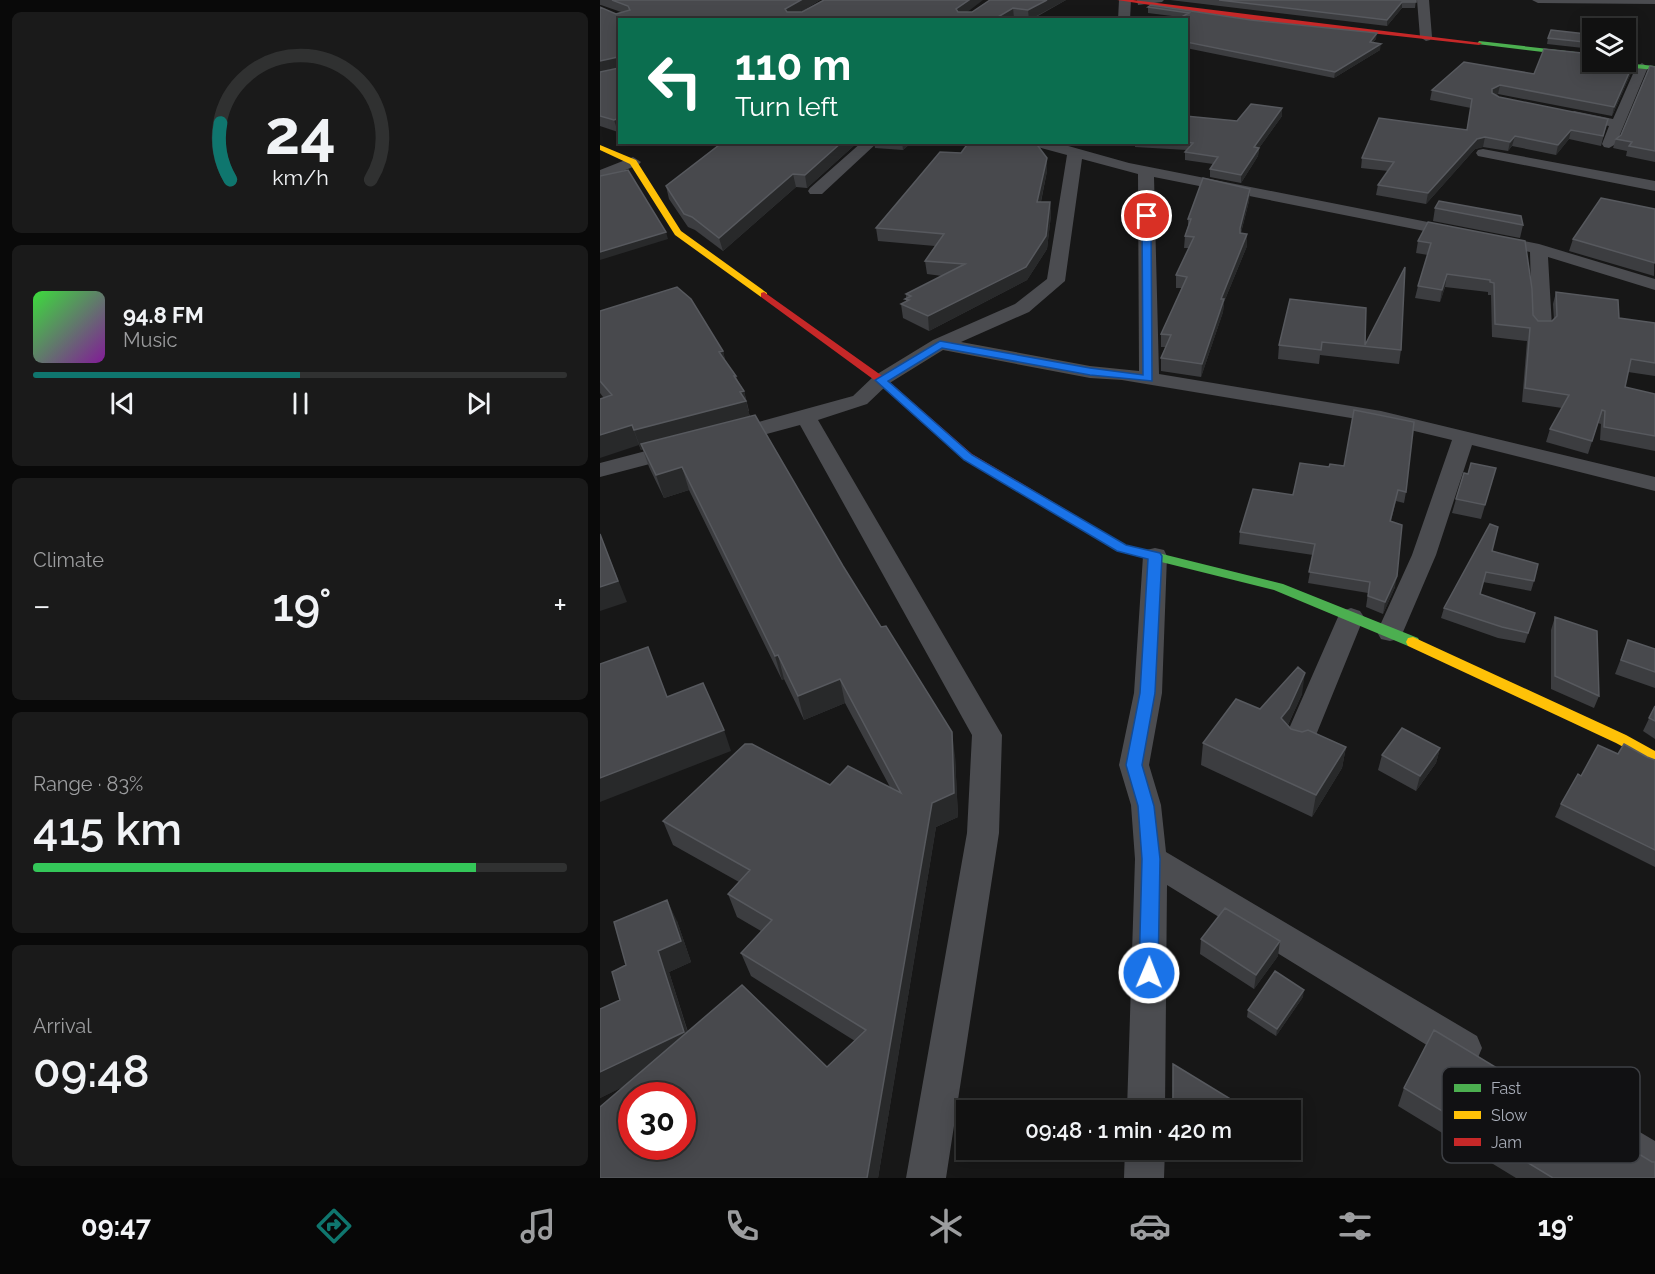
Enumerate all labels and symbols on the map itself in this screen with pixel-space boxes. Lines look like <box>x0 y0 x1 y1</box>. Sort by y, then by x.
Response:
pin <box>1121 190 1172 241</box>
position arrow <box>1117 941 1181 1005</box>
legend <box>1442 1067 1640 1163</box>
text: Fast <box>1491 1079 1522 1098</box>
speed limit sign: 30 <box>618 1082 696 1160</box>
text: Slow <box>1491 1106 1527 1125</box>
text: Jam <box>1491 1133 1522 1152</box>

